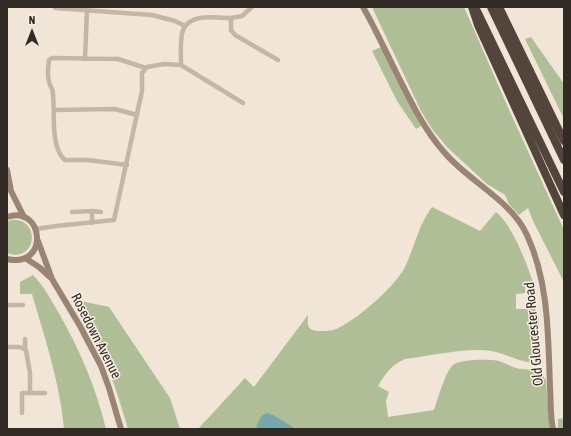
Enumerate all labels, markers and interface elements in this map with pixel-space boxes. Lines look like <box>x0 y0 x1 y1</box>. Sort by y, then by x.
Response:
north arrow <box>12 12 52 52</box>
text: N <box>29 14 35 26</box>
street label: Old Gloucester Road <box>521 281 547 387</box>
street label: Rosedown Avenue <box>67 290 125 382</box>

